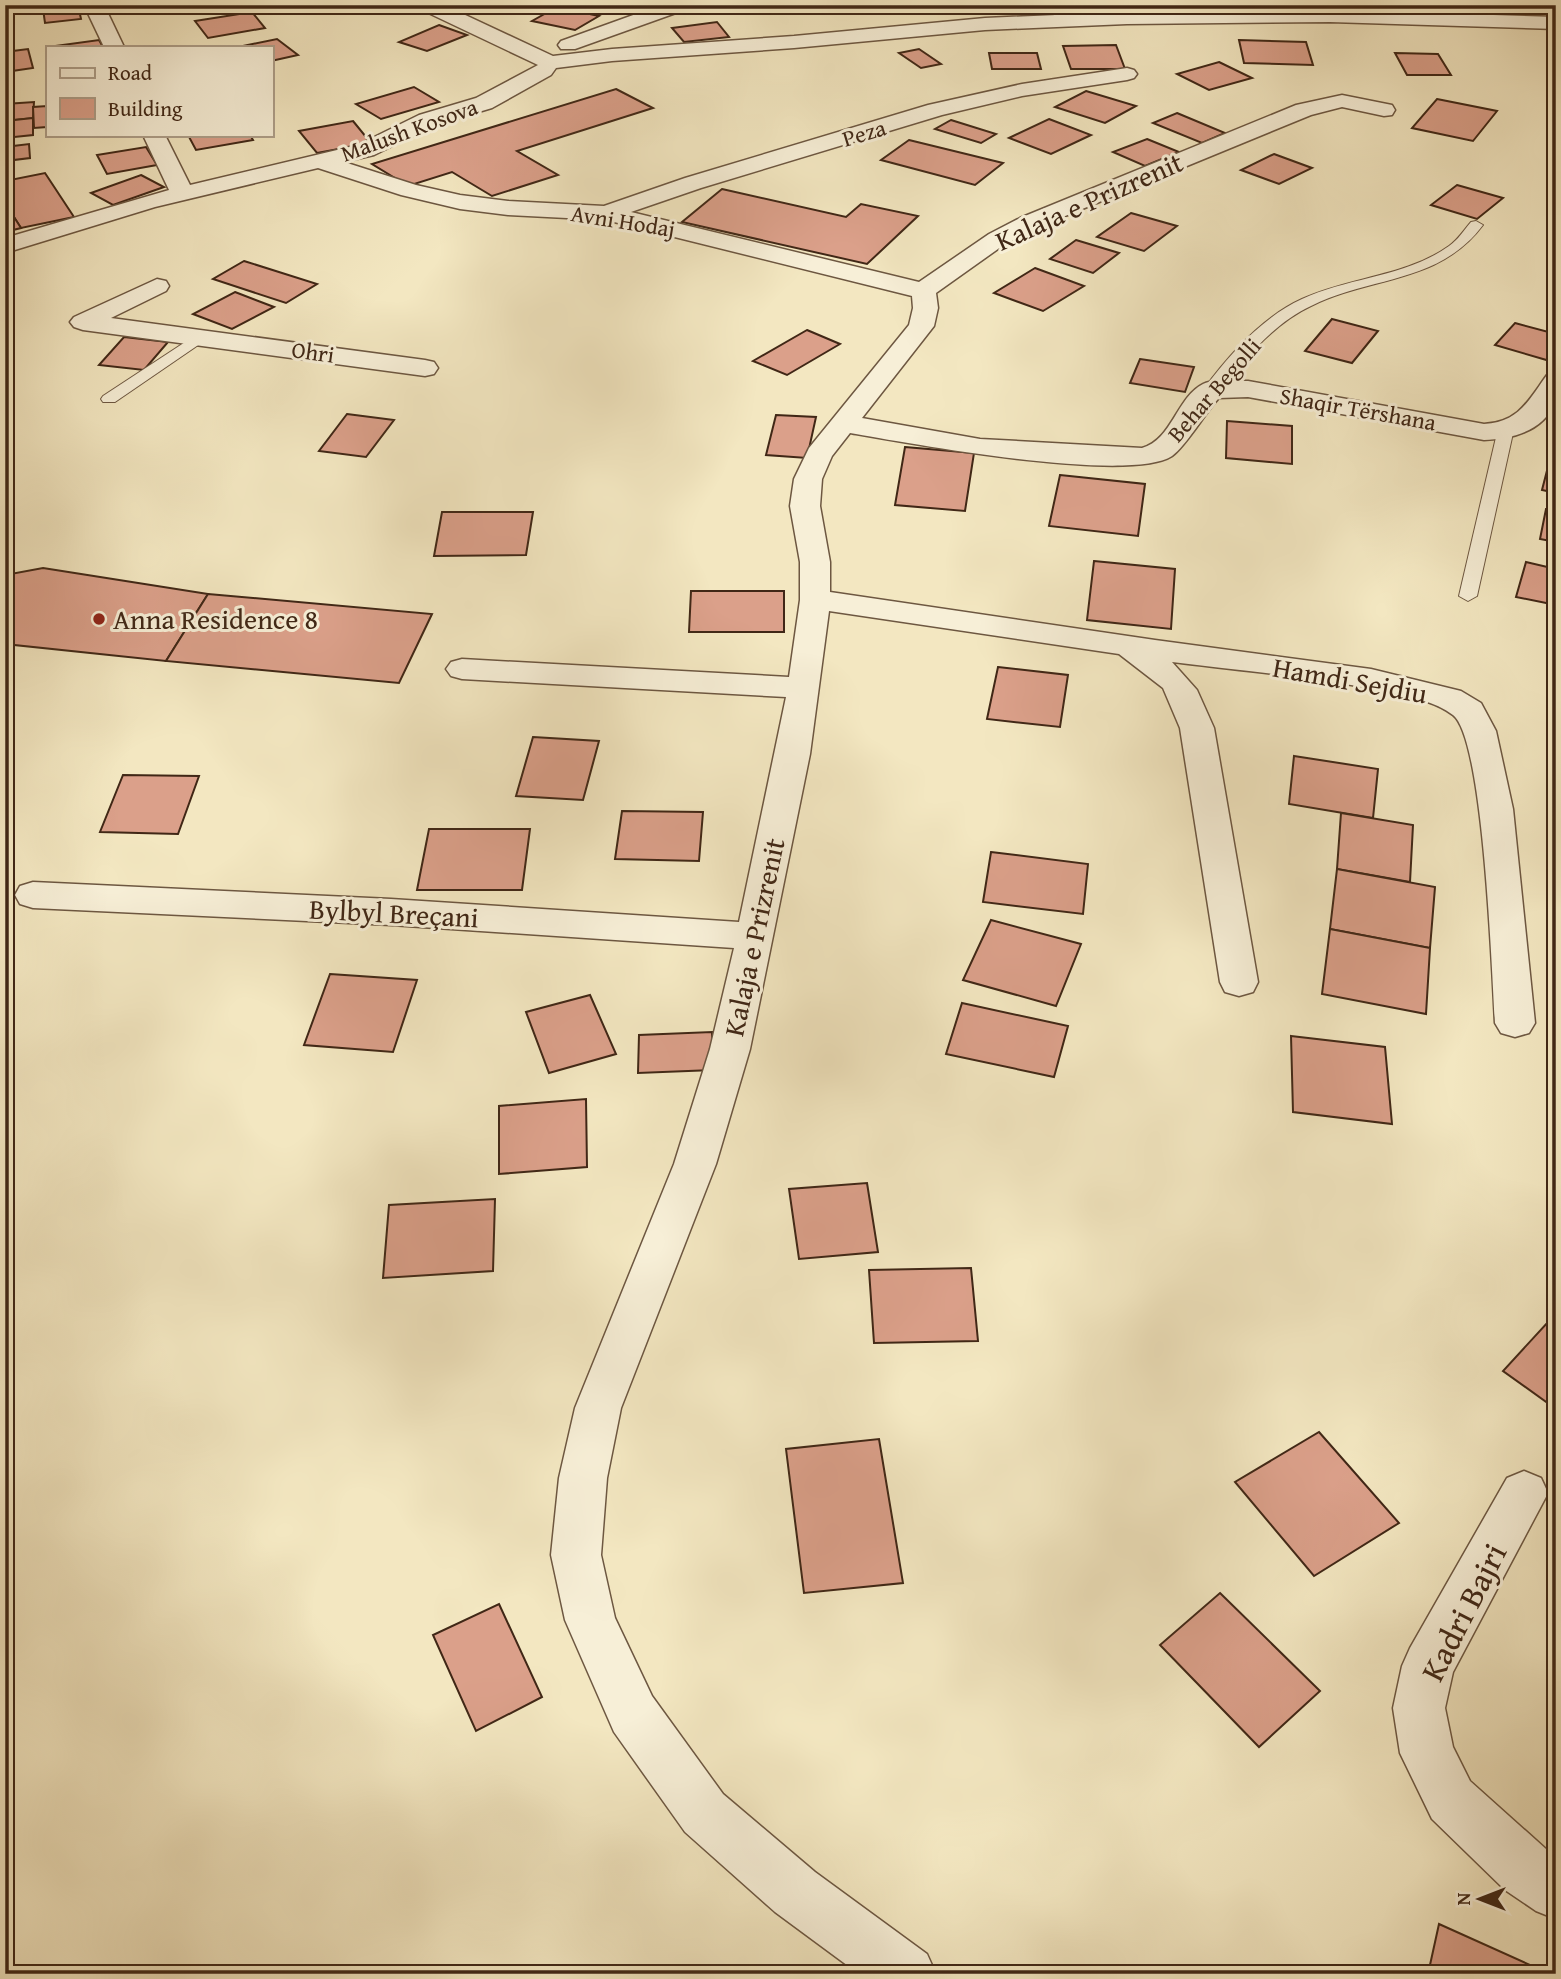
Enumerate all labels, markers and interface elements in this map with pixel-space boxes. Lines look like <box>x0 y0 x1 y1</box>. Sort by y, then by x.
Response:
legend <box>46 46 273 136</box>
text: Road <box>108 57 153 88</box>
street label: Malush Kosova <box>336 89 482 170</box>
text: Building <box>108 93 183 124</box>
street label: Peza <box>838 110 890 155</box>
street label: Kalaja e Prizrenit <box>988 141 1189 260</box>
street label: Avni Hodaj <box>569 196 678 245</box>
street label: Behar Begolli <box>1159 330 1268 449</box>
street label: Ohri <box>290 332 337 371</box>
street label: Shaqir Tërshana <box>1277 379 1439 438</box>
place label: Anna Residence 8 <box>113 598 318 639</box>
marker: Anna Residence 8 <box>91 611 107 627</box>
street label: Hamdi Sejdiu <box>1270 646 1430 713</box>
street label: Kalaja e Prizrenit <box>713 834 795 1040</box>
street label: Bylbyl Breçani <box>308 888 480 937</box>
street label: Kadri Bajri <box>1408 1535 1518 1689</box>
north arrow <box>1446 1864 1516 1934</box>
text: N <box>1449 1892 1477 1905</box>

